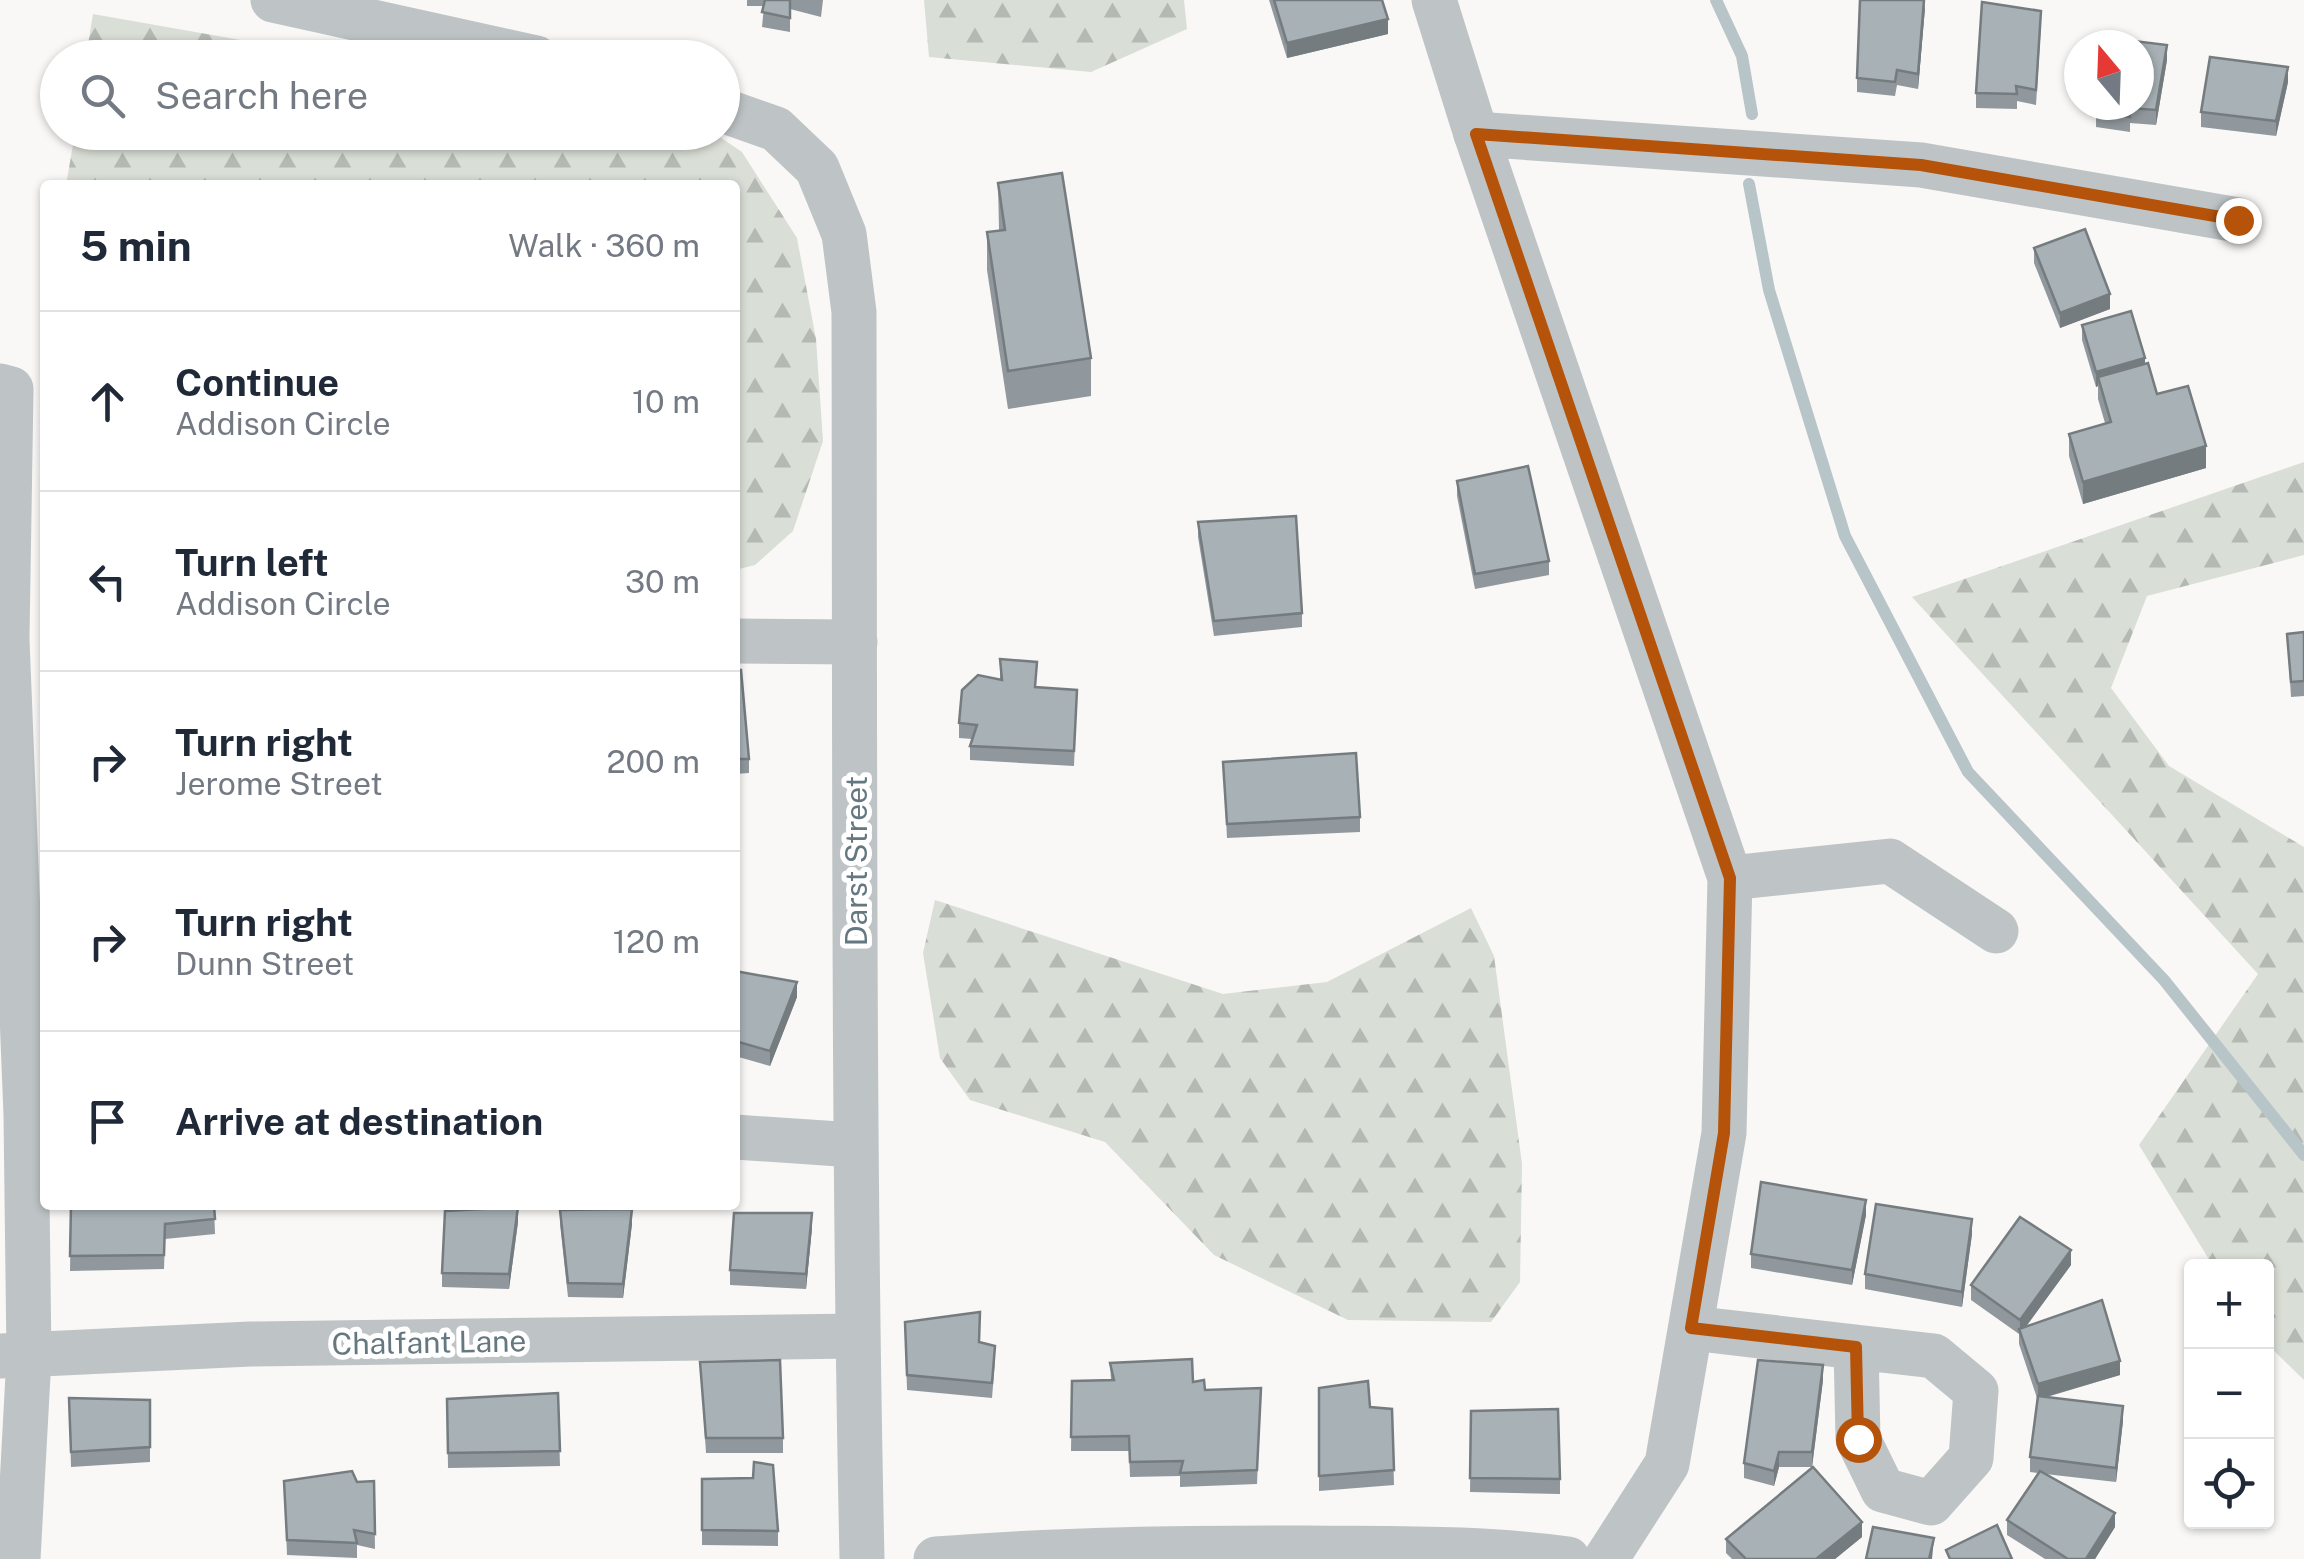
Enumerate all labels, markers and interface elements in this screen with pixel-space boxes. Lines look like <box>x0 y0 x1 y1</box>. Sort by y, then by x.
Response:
north arrow <box>2064 30 2154 120</box>
search box <box>40 40 740 150</box>
icon: search <box>75 68 130 123</box>
text: Search here <box>155 73 368 118</box>
route end <box>2216 198 2262 244</box>
text: 5 min <box>80 221 192 270</box>
text: Walk · 360 m <box>508 227 700 264</box>
text: Continue <box>175 360 339 405</box>
icon: ahead <box>80 374 135 429</box>
text: 10 m <box>632 383 700 420</box>
text: Addison Circle <box>175 405 391 442</box>
text: Turn left <box>175 540 329 585</box>
icon: left <box>80 554 135 609</box>
text: 30 m <box>625 563 700 600</box>
text: Addison Circle <box>175 585 391 622</box>
text: Turn right <box>175 720 353 765</box>
icon: right <box>80 734 135 789</box>
text: 200 m <box>607 743 700 780</box>
text: Jerome Street <box>175 765 383 802</box>
street label: Darst Street <box>838 776 874 946</box>
text: Turn right <box>175 900 353 945</box>
icon: right <box>80 914 135 969</box>
text: 120 m <box>613 923 700 960</box>
text: Dunn Street <box>175 945 354 982</box>
icon: arrive <box>80 1094 135 1149</box>
text: Arrive at destination <box>175 1099 543 1144</box>
map controls <box>2184 1259 2274 1529</box>
button: + <box>2184 1259 2274 1349</box>
street label: Chalfant Lane <box>331 1322 527 1362</box>
button: − <box>2184 1349 2274 1439</box>
route start <box>1836 1417 1882 1463</box>
button: locate <box>2184 1439 2274 1529</box>

